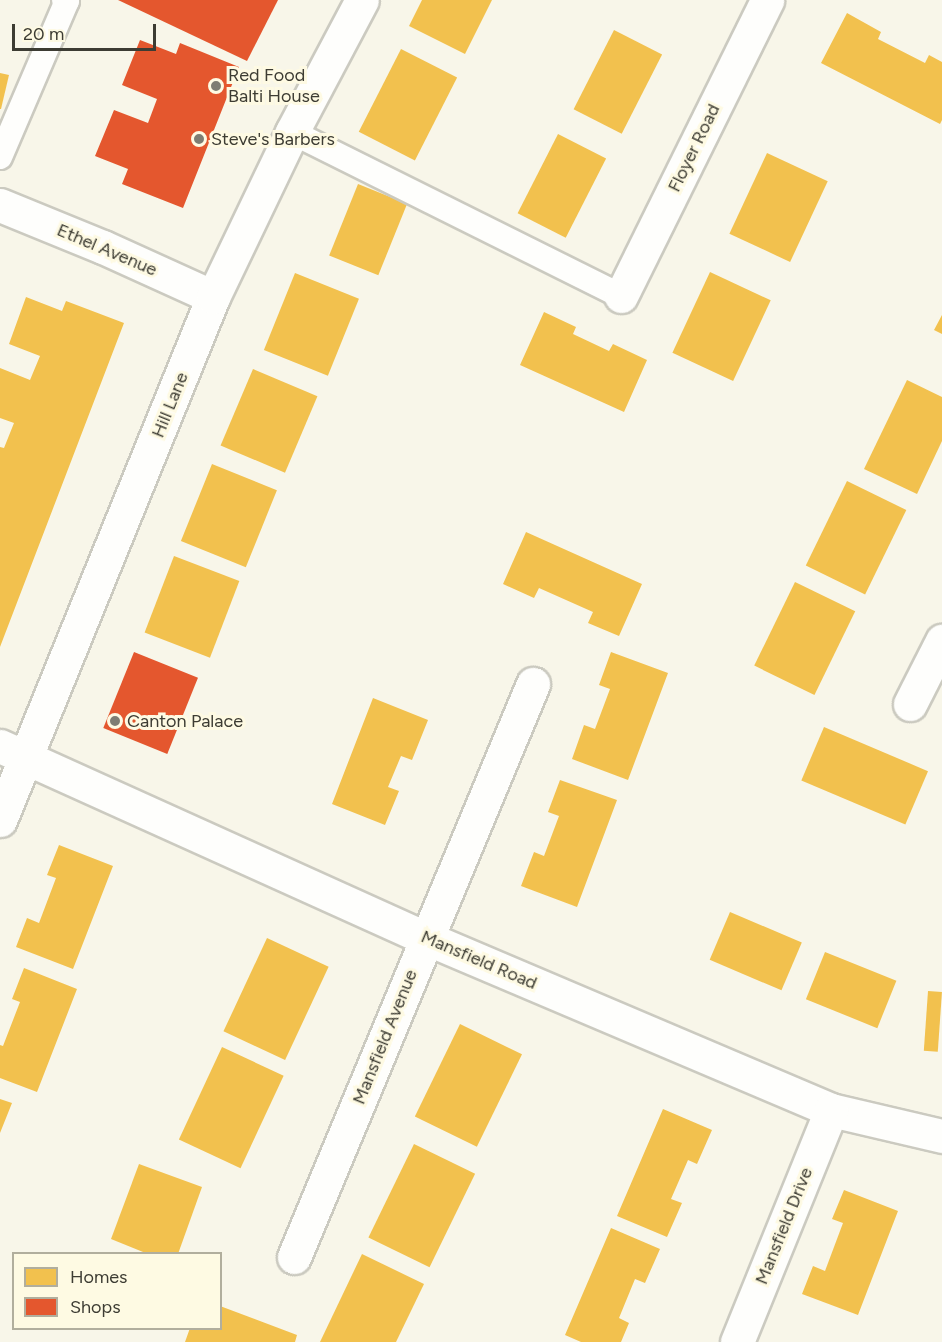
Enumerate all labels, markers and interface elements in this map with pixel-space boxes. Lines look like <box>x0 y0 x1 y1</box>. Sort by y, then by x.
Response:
scale bar <box>15 12 159 50</box>
text: 20 m <box>23 23 64 45</box>
place label: Red Food Balti House <box>228 65 320 107</box>
marker: Red Food Balti House <box>209 79 223 93</box>
street label: Floyer Road <box>663 101 725 195</box>
place label: Steve's Barbers <box>211 128 335 150</box>
marker: Steve's Barbers <box>192 132 206 146</box>
street label: Ethel Avenue <box>54 219 160 281</box>
street label: Hill Lane <box>147 369 193 441</box>
place label: Canton Palace <box>127 710 243 732</box>
marker: Canton Palace <box>108 714 122 728</box>
street label: Mansfield Road <box>418 926 540 994</box>
street label: Mansfield Avenue <box>348 967 422 1107</box>
street label: Mansfield Drive <box>751 1164 817 1288</box>
legend <box>12 1252 222 1330</box>
text: Homes <box>70 1266 128 1288</box>
text: Shops <box>70 1296 121 1318</box>

